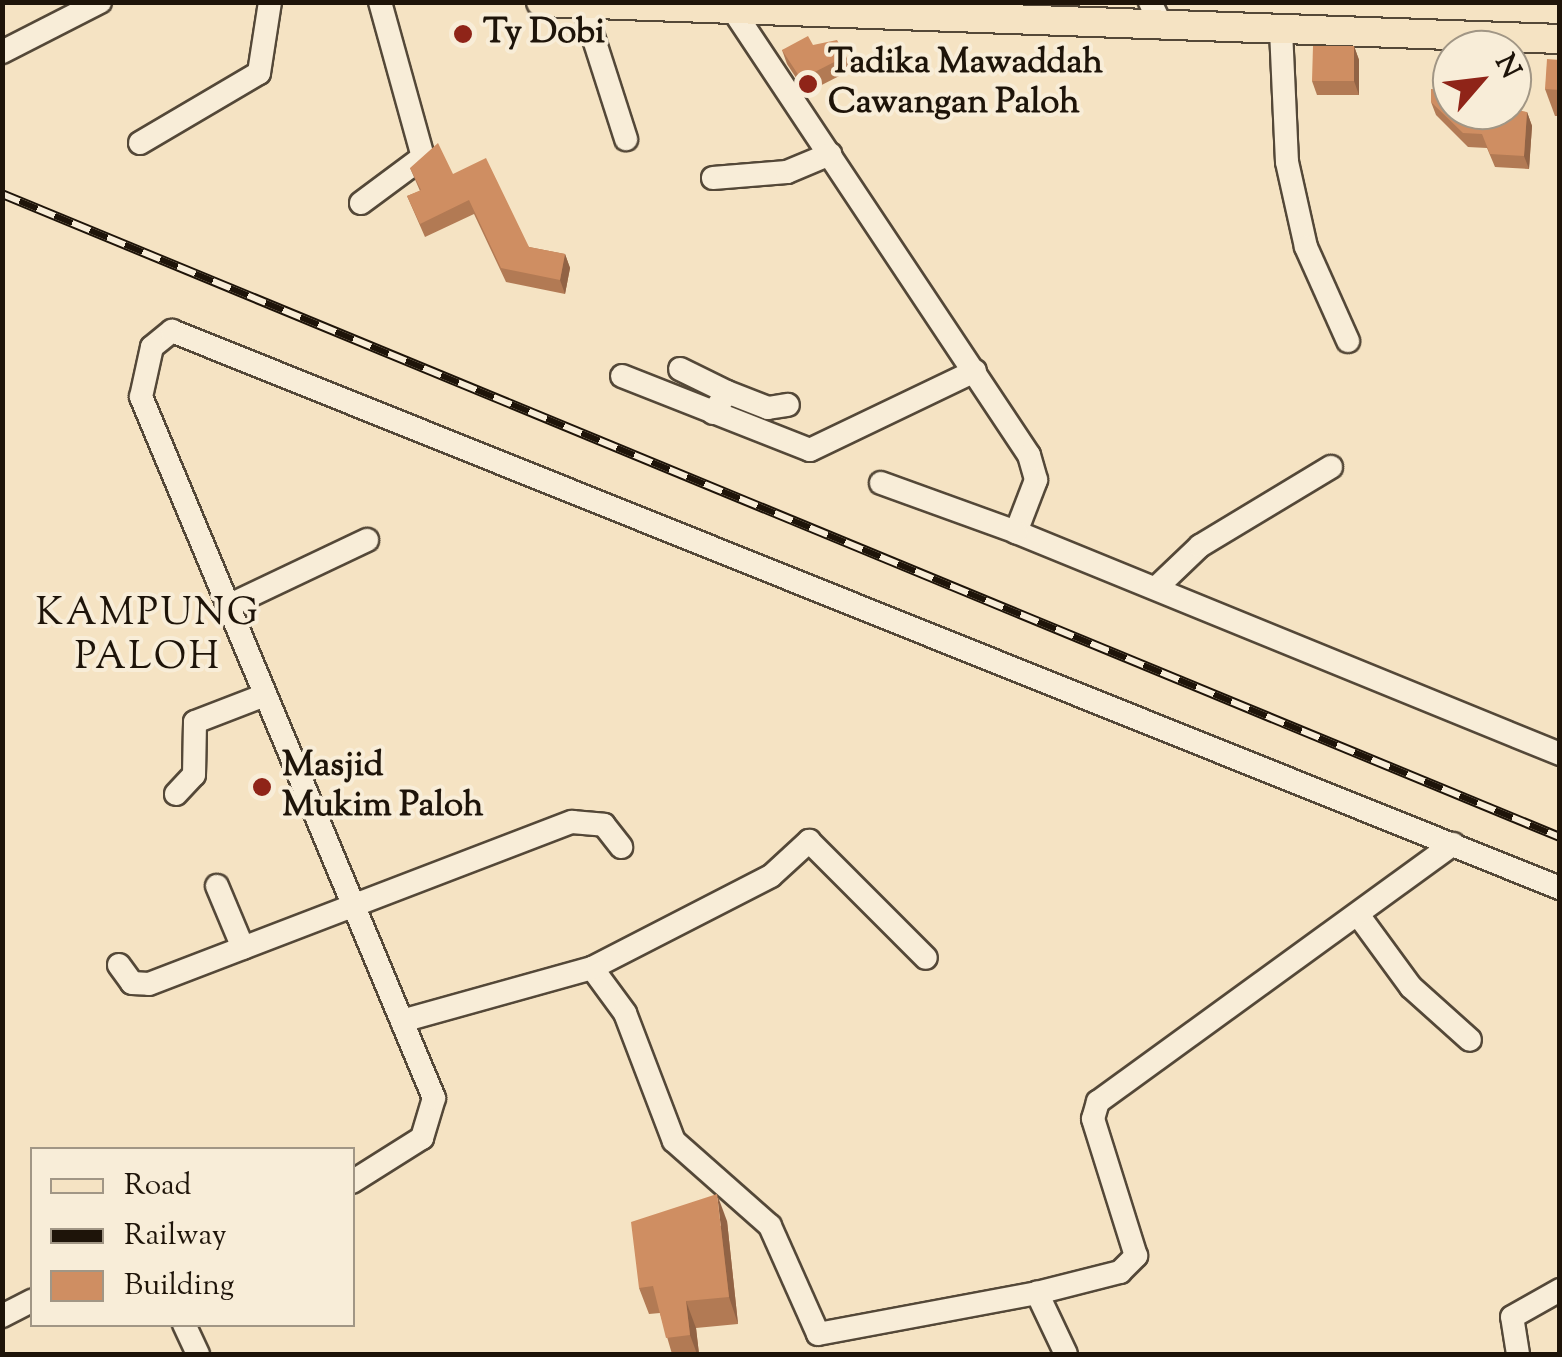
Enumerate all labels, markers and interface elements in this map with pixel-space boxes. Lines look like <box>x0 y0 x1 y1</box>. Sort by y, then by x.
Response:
place label: Ty Dobi <box>483 13 605 55</box>
marker: Ty Dobi <box>452 23 474 45</box>
north arrow <box>1432 30 1532 130</box>
place label: Tadika Mawaddah Cawangan Paloh <box>828 43 1103 125</box>
text: N <box>1484 48 1530 86</box>
marker: Tadika Mawaddah Cawangan Paloh <box>797 73 819 95</box>
district label: KAMPUNG PALOH <box>36 593 260 682</box>
place label: Masjid Mukim Paloh <box>282 746 484 828</box>
marker: Masjid Mukim Paloh <box>251 776 273 798</box>
legend <box>30 1147 355 1327</box>
text: Road <box>124 1165 191 1208</box>
text: Railway <box>124 1215 227 1258</box>
text: Building <box>124 1265 234 1308</box>

